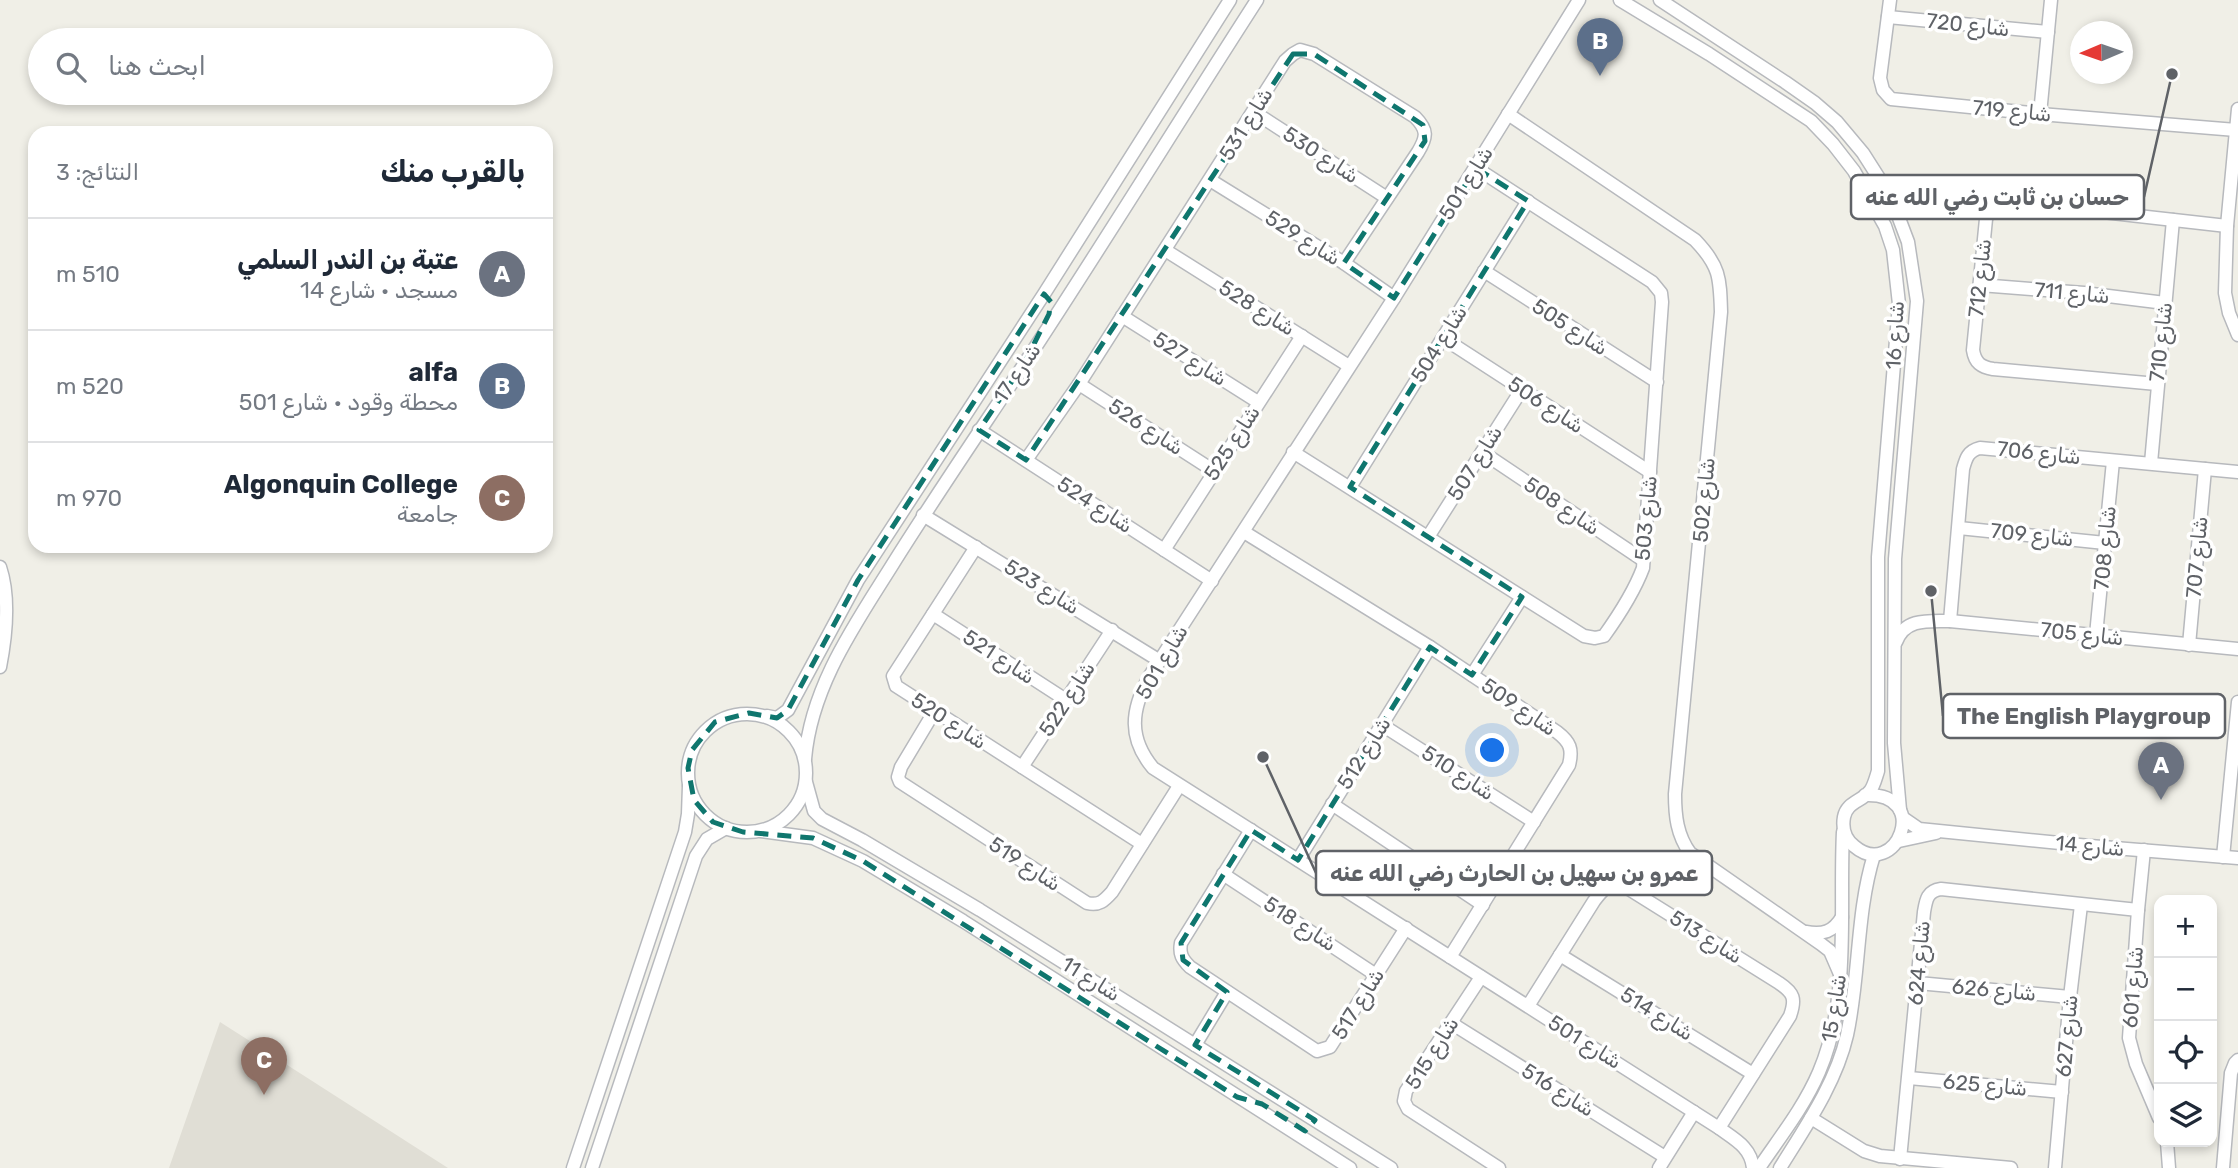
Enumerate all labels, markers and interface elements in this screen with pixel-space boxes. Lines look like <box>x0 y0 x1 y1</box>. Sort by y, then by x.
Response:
street label: شارع 720 <box>1925 8 2011 43</box>
pin: B <box>1577 18 1623 76</box>
north arrow <box>2070 21 2133 84</box>
search box <box>28 28 553 105</box>
icon: search <box>52 48 90 86</box>
text: ابحث هنا <box>108 51 206 82</box>
street label: شارع 531 <box>1213 83 1279 166</box>
street label: شارع 719 <box>1971 95 2053 128</box>
street label: شارع 530 <box>1278 121 1364 190</box>
street label: شارع 501 <box>1433 141 1500 225</box>
text: بالقرب منك <box>380 154 525 190</box>
text: النتائج: 3 <box>56 158 139 186</box>
callout: حسان بن ثابت رضي الله عنه <box>1851 175 2144 219</box>
text: حسان بن ثابت رضي الله عنه <box>1865 183 2129 215</box>
street label: شارع 529 <box>1260 205 1346 272</box>
street label: شارع 712 <box>1963 237 1998 319</box>
text: عتبة بن الندر السلمي <box>237 245 458 276</box>
text: 510 m <box>56 260 120 288</box>
text: A <box>494 260 510 288</box>
street label: شارع 528 <box>1213 274 1300 342</box>
text: مسجد · شارع 14 <box>300 276 458 304</box>
street label: شارع 711 <box>2033 277 2111 310</box>
street label: شارع 505 <box>1527 293 1613 362</box>
street label: شارع 16 <box>1880 300 1911 370</box>
street label: شارع 504 <box>1405 301 1474 388</box>
street label: شارع 710 <box>2144 301 2179 383</box>
street label: شارع 527 <box>1148 326 1232 393</box>
street label: شارع 17 <box>988 338 1047 409</box>
text: alfa <box>409 357 458 388</box>
street label: شارع 506 <box>1503 371 1589 440</box>
text: 520 m <box>56 372 124 400</box>
text: B <box>494 372 510 400</box>
text: محطة وقود · شارع 501 <box>239 388 458 416</box>
street label: شارع 526 <box>1103 393 1189 462</box>
street label: شارع 525 <box>1198 401 1267 486</box>
street label: شارع 507 <box>1442 421 1509 506</box>
street label: شارع 706 <box>1996 436 2082 471</box>
street label: شارع 502 <box>1687 456 1722 544</box>
text: Algonquin College <box>224 469 458 500</box>
street label: شارع 524 <box>1052 471 1138 540</box>
street label: شارع 508 <box>1518 471 1605 542</box>
street label: شارع 503 <box>1629 474 1664 562</box>
text: 970 m <box>56 484 122 512</box>
text: C <box>494 484 510 512</box>
text: جامعة <box>397 500 458 528</box>
street label: شارع 708 <box>2088 505 2123 591</box>
street label: شارع 707 <box>2180 515 2215 599</box>
street label: شارع 709 <box>1989 518 2075 553</box>
street label: شارع 523 <box>999 554 1085 621</box>
street label: شارع 705 <box>2039 617 2125 652</box>
street label: شارع 501 <box>1130 620 1195 704</box>
street label: شارع 521 <box>957 624 1040 691</box>
street label: شارع 522 <box>1033 657 1102 742</box>
street label: شارع 509 <box>1476 672 1562 742</box>
street label: شارع 520 <box>906 687 992 756</box>
callout: The English Playgroup <box>1943 694 2225 738</box>
text: The English Playgroup <box>1957 702 2211 730</box>
street label: شارع 512 <box>1332 712 1397 795</box>
your location <box>1475 733 1509 767</box>
street label: شارع 510 <box>1416 740 1499 807</box>
pin: A <box>2138 742 2184 800</box>
street label: شارع 14 <box>2054 830 2126 863</box>
street label: شارع 519 <box>983 831 1066 898</box>
callout: عمرو بن سهيل بن الحارث رضي الله عنه <box>1316 851 1712 895</box>
text: عمرو بن سهيل بن الحارث رضي الله عنه <box>1330 859 1698 891</box>
street label: شارع 518 <box>1258 891 1341 958</box>
map controls <box>2154 895 2217 1147</box>
button: + <box>2154 895 2217 958</box>
street label: شارع 513 <box>1664 904 1747 970</box>
street label: شارع 624 <box>1902 920 1937 1007</box>
street label: شارع 601 <box>2117 945 2150 1029</box>
street label: شارع 11 <box>1056 951 1125 1008</box>
button: − <box>2154 958 2217 1021</box>
street label: شارع 517 <box>1326 964 1391 1045</box>
street label: شارع 15 <box>1816 972 1853 1044</box>
street label: شارع 626 <box>1951 973 2037 1008</box>
street label: شارع 514 <box>1615 981 1698 1047</box>
street label: شارع 627 <box>2050 994 2085 1078</box>
street label: شارع 501 <box>1543 1009 1627 1076</box>
street label: شارع 515 <box>1400 1012 1465 1095</box>
button: locate <box>2154 1021 2217 1084</box>
pin: C <box>241 1037 287 1095</box>
street label: شارع 516 <box>1516 1057 1599 1123</box>
street label: شارع 625 <box>1942 1068 2028 1103</box>
button: layers <box>2154 1084 2217 1147</box>

